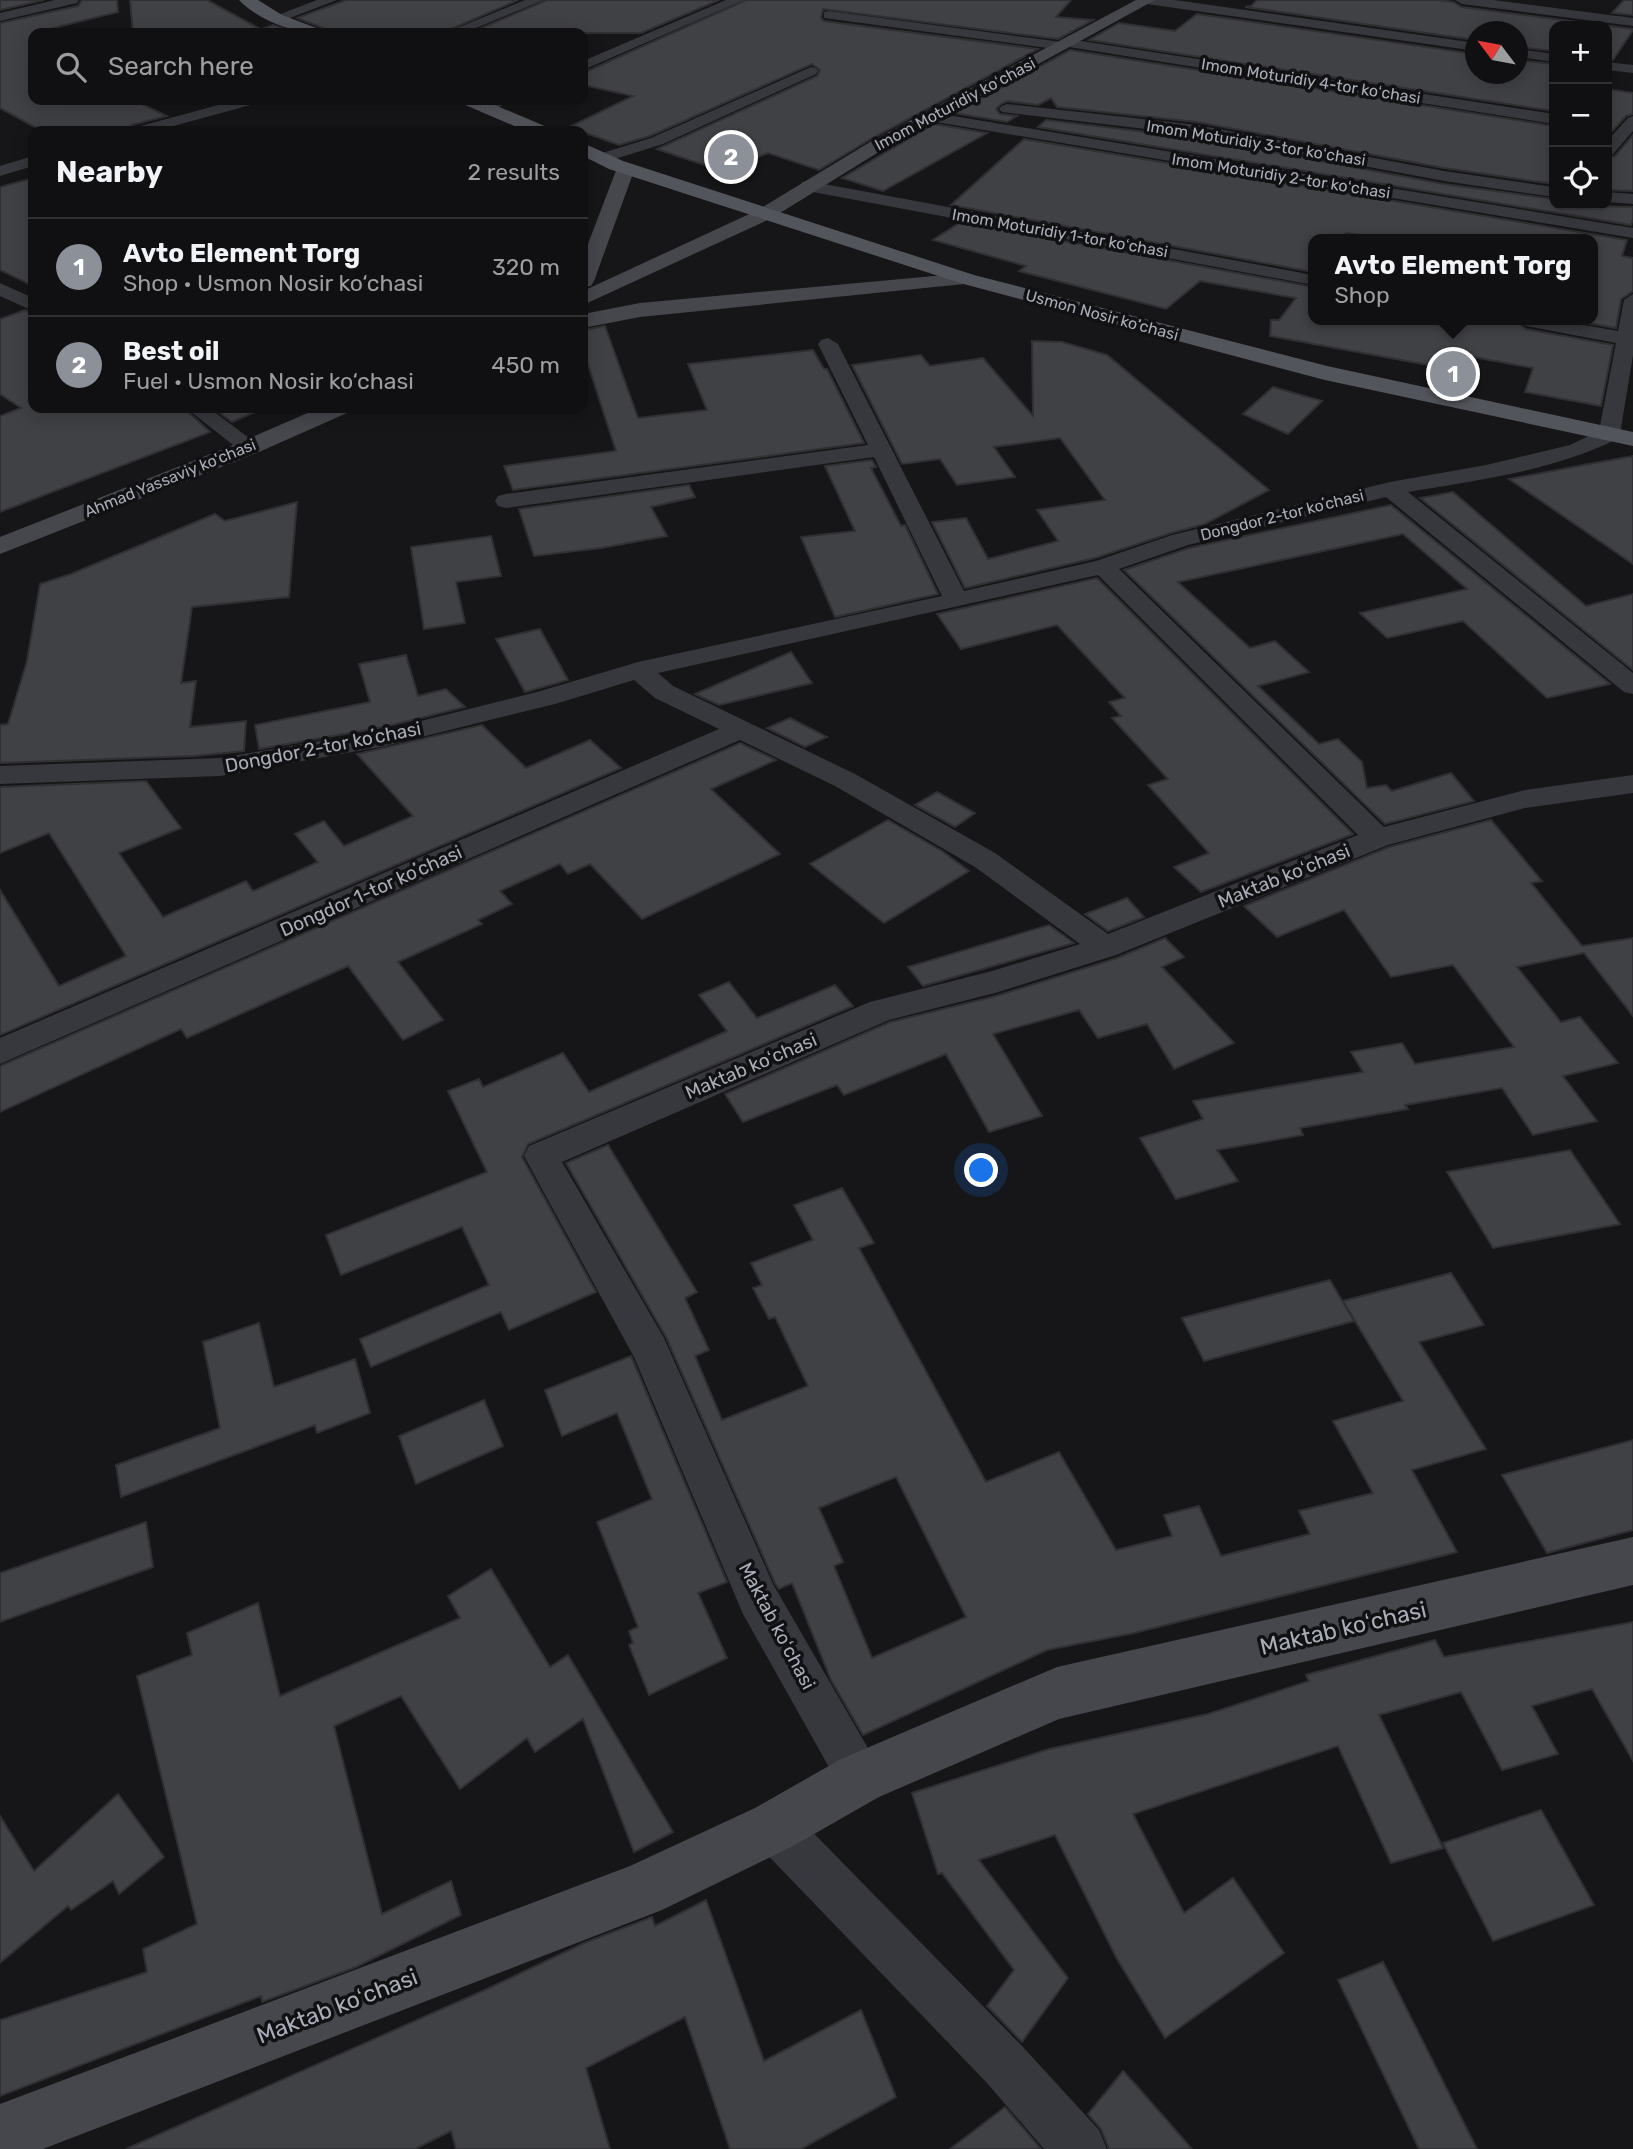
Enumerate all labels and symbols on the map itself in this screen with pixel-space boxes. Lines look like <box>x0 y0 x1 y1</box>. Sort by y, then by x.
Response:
north arrow <box>1465 21 1528 84</box>
street label: Imom Moturidiy koʻchasi <box>871 54 1039 154</box>
street label: Imom Moturidiy 4-tor koʻchasi <box>1200 54 1422 108</box>
street label: Imom Moturidiy 3-tor koʻchasi <box>1145 116 1367 170</box>
pin: 2 <box>708 131 754 183</box>
street label: Imom Moturidiy 2-tor koʻchasi <box>1170 149 1392 203</box>
street label: Imom Moturidiy 1-tor koʻchasi <box>951 205 1169 261</box>
street label: Usmon Nosir ko‘chasi <box>1023 285 1181 345</box>
pin: 1 <box>1430 348 1476 400</box>
street label: Ahmad Yassaviy ko'chasi <box>82 435 258 521</box>
street label: Dongdor 2-tor koʼchasi <box>1198 485 1366 545</box>
street label: Dongdor 2-tor koʼchasi <box>223 717 423 777</box>
street label: Maktab koʻchasi <box>1215 839 1353 913</box>
street label: Dongdor 1-tor koʼchasi <box>276 840 466 942</box>
street label: Maktab koʻchasi <box>682 1028 820 1104</box>
your location <box>964 1153 998 1187</box>
street label: Maktab koʻchasi <box>734 1559 820 1693</box>
street label: Maktab koʻchasi <box>1257 1595 1429 1661</box>
street label: Maktab koʻchasi <box>253 1962 421 2050</box>

